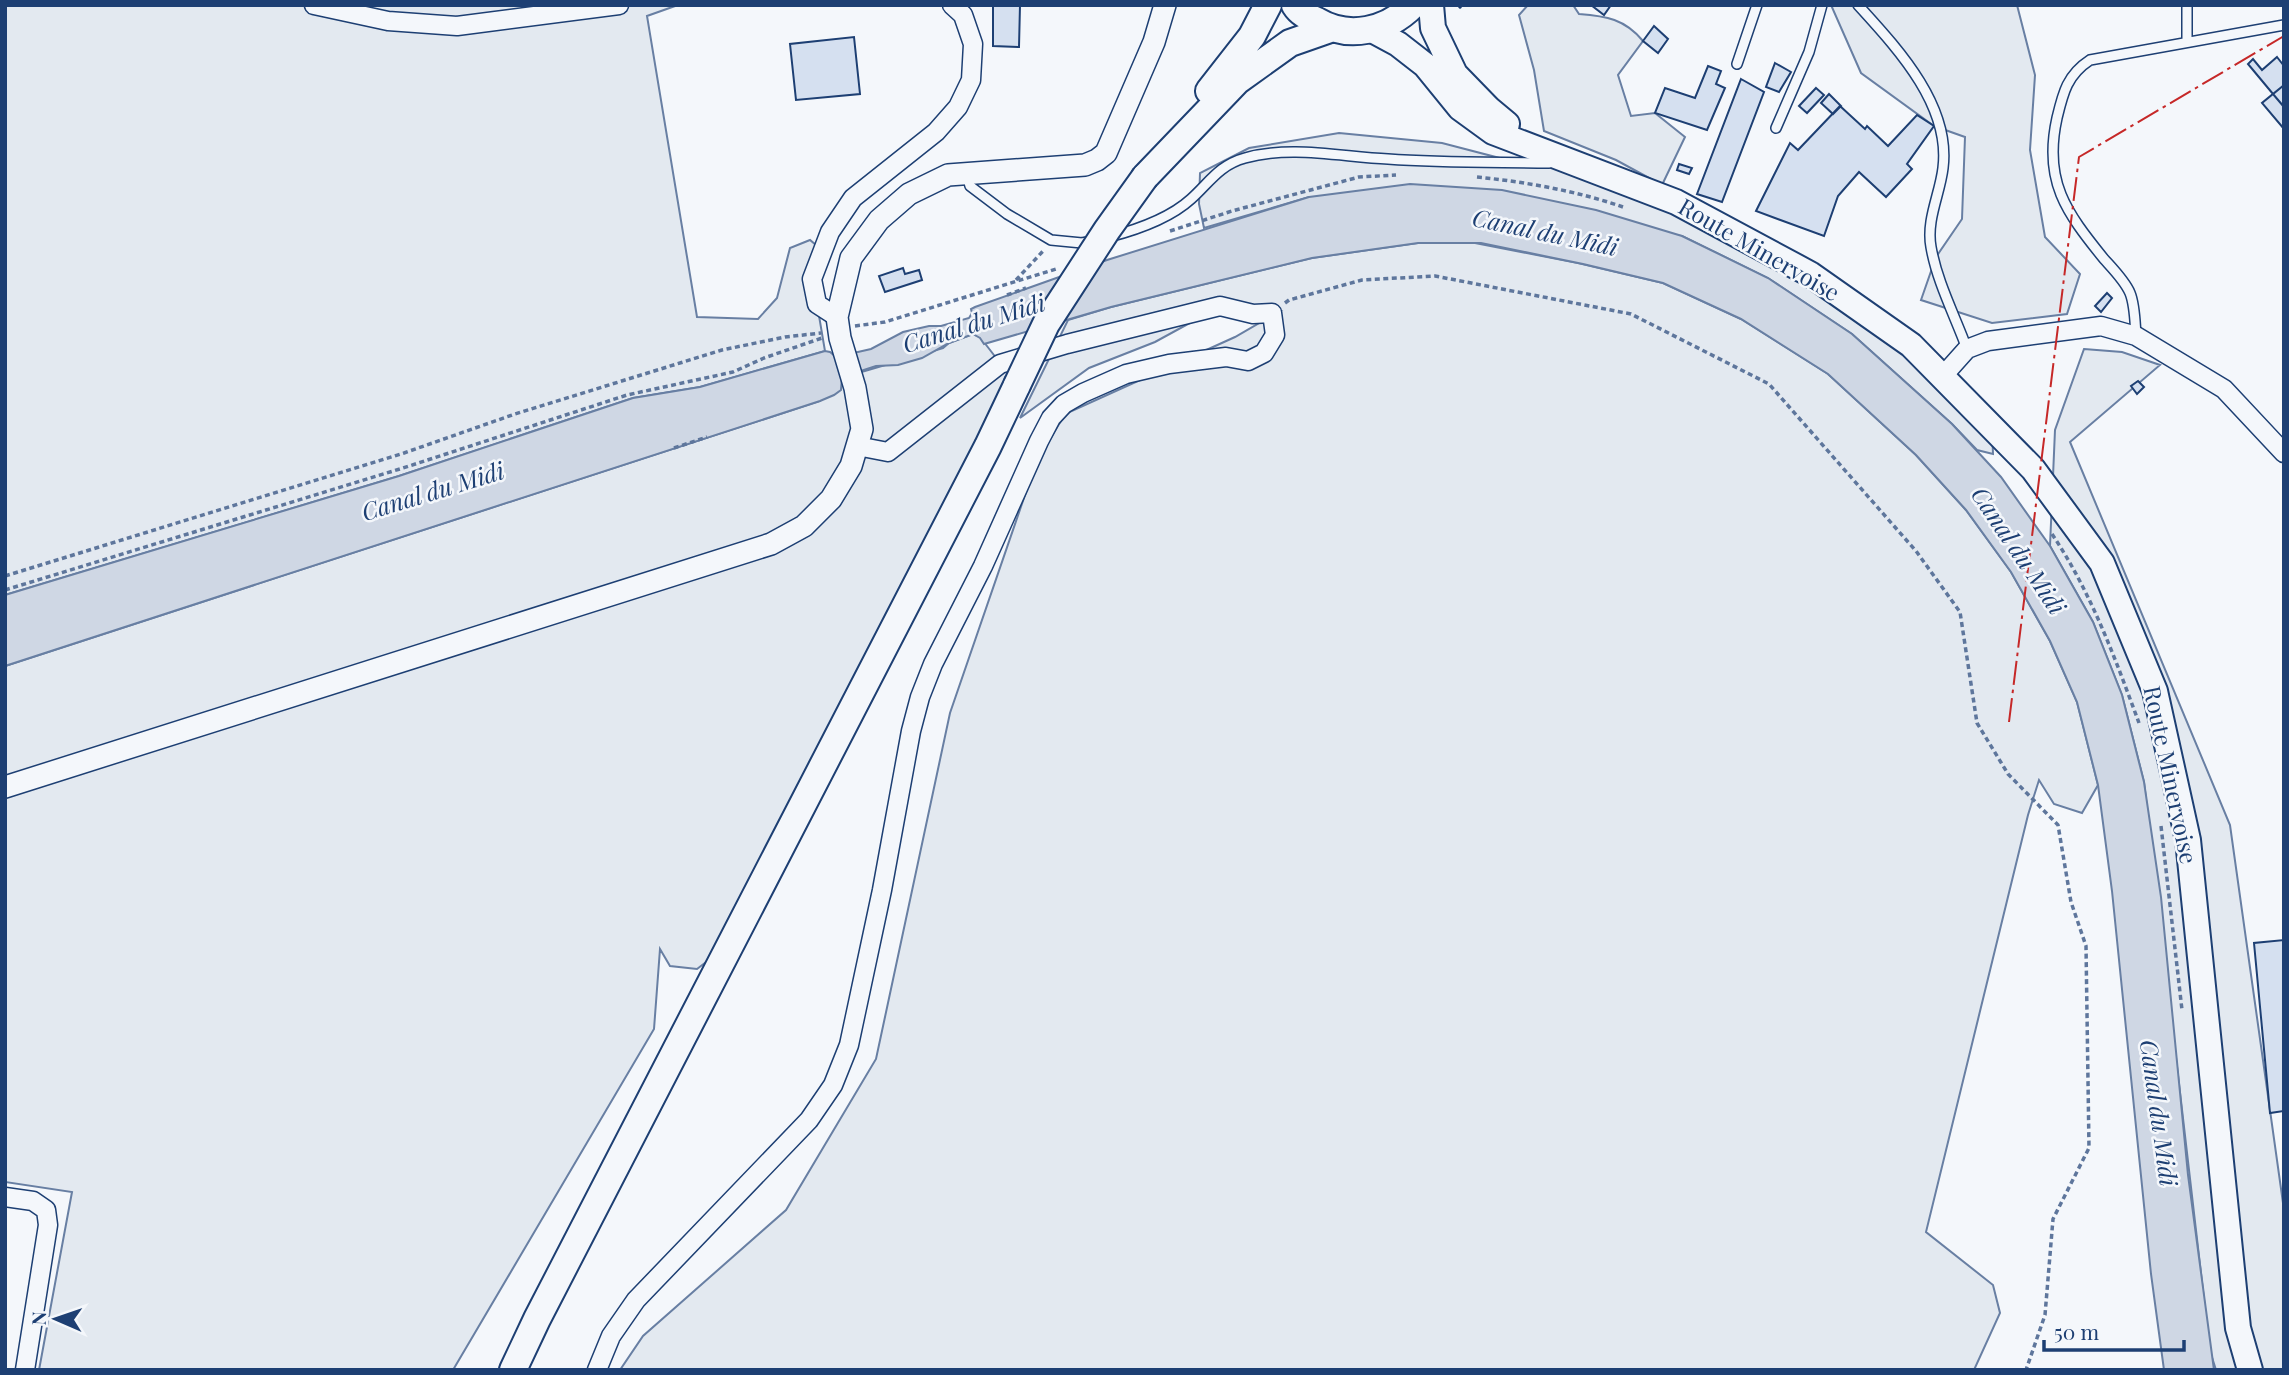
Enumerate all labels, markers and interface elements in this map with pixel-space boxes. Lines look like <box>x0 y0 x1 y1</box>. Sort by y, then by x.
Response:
street label: Route Minervoise <box>1674 190 1846 307</box>
water label: Canal du Midi <box>1470 200 1622 262</box>
water label: Canal du Midi <box>898 285 1049 359</box>
water label: Canal du Midi <box>357 453 508 527</box>
water label: Canal du Midi <box>1965 480 2075 621</box>
street label: Route Minervoise <box>2137 683 2205 866</box>
water label: Canal du Midi <box>2134 1037 2186 1189</box>
north arrow <box>21 1284 91 1354</box>
scale bar <box>2044 1308 2184 1352</box>
text: N <box>25 1311 51 1326</box>
text: 50 m <box>2054 1317 2100 1345</box>

